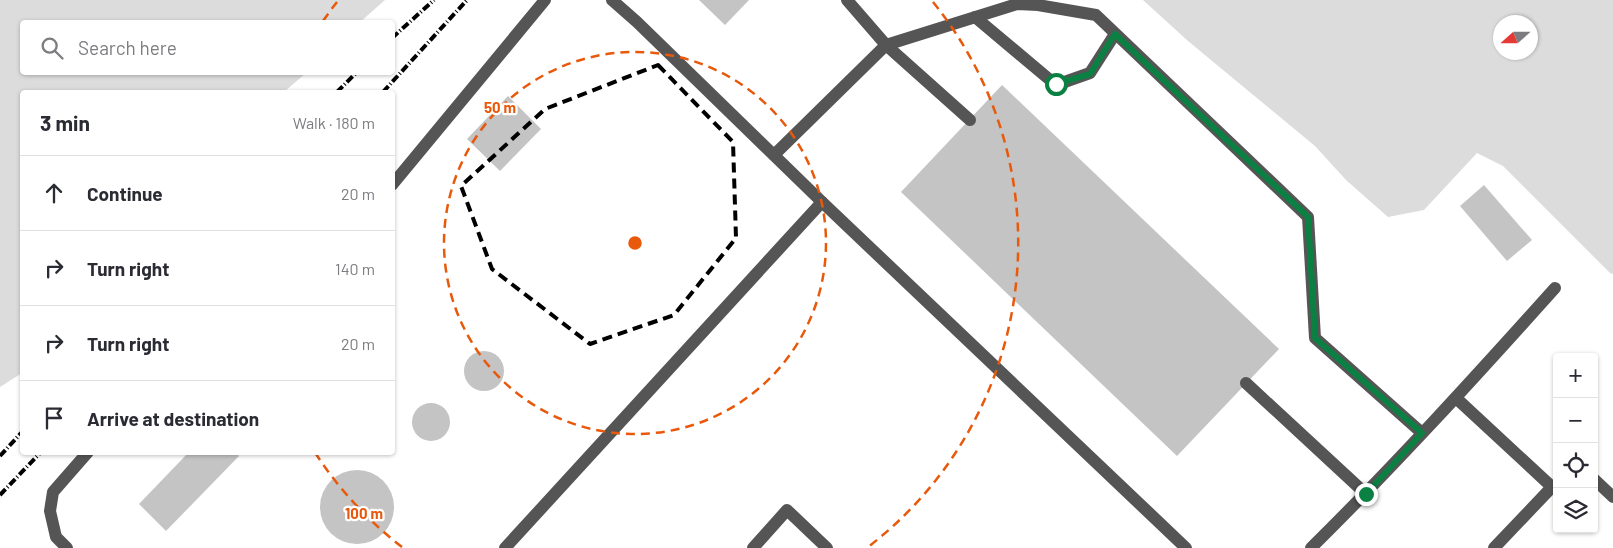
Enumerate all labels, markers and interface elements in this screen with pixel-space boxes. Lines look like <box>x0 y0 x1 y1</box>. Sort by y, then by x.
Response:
north arrow <box>1493 15 1538 60</box>
search box <box>20 20 395 75</box>
icon: search <box>38 34 66 62</box>
text: Search here <box>78 36 177 59</box>
route start <box>1045 73 1068 96</box>
text: 50 m <box>484 98 516 116</box>
text: 3 min <box>40 110 90 135</box>
text: Walk · 180 m <box>293 113 375 132</box>
icon: ahead <box>40 179 68 207</box>
text: Continue <box>87 182 163 205</box>
text: 20 m <box>341 184 375 203</box>
centre of rings <box>626 234 644 252</box>
icon: right <box>40 254 68 282</box>
text: Turn right <box>87 257 169 280</box>
text: 140 m <box>335 259 375 278</box>
icon: right <box>40 329 68 357</box>
text: Turn right <box>87 332 169 355</box>
text: 20 m <box>341 334 375 353</box>
map controls <box>1553 353 1598 533</box>
button: + <box>1553 353 1598 398</box>
button: − <box>1553 398 1598 443</box>
icon: arrive <box>40 404 68 432</box>
text: Arrive at destination <box>87 407 259 430</box>
button: locate <box>1553 443 1598 488</box>
route end <box>1355 483 1378 506</box>
button: layers <box>1553 488 1598 533</box>
text: 100 m <box>345 504 383 522</box>

